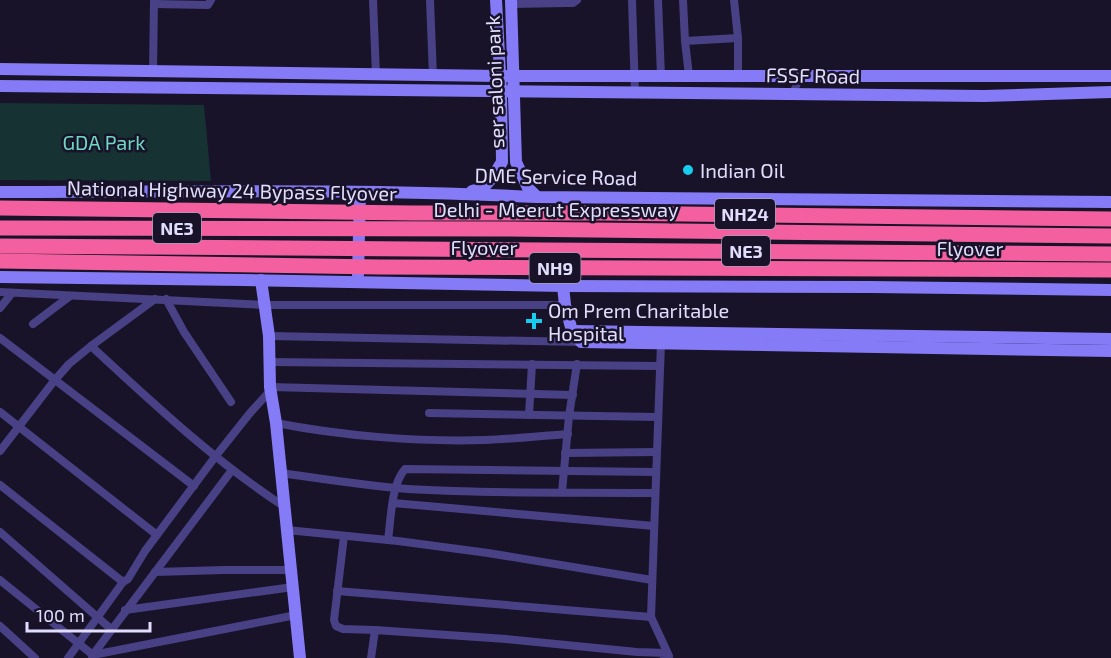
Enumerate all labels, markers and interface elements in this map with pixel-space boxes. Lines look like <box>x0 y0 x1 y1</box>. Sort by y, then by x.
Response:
street label: ser saloni park <box>480 15 508 149</box>
street label: FSSF Road <box>766 62 860 88</box>
park label: GDA Park <box>62 130 146 154</box>
place label: Indian Oil <box>700 158 785 182</box>
street label: DME Service Road <box>474 163 638 189</box>
marker: Indian Oil <box>681 163 695 177</box>
street label: National Highway 24 Bypass Flyover <box>67 175 397 205</box>
street label: Delhi - Meerut Expressway <box>433 197 679 221</box>
road number: NH24 <box>715 199 775 229</box>
road number: NE3 <box>153 213 201 243</box>
street label: Flyover <box>450 235 518 259</box>
road number: NE3 <box>722 236 770 266</box>
street label: Flyover <box>936 236 1004 260</box>
road number: NH9 <box>530 253 580 283</box>
place label: Om Prem Charitable Hospital <box>548 298 729 345</box>
marker: Om Prem Charitable Hospital <box>525 312 543 330</box>
scale bar <box>27 595 150 633</box>
text: 100 m <box>36 604 85 626</box>

